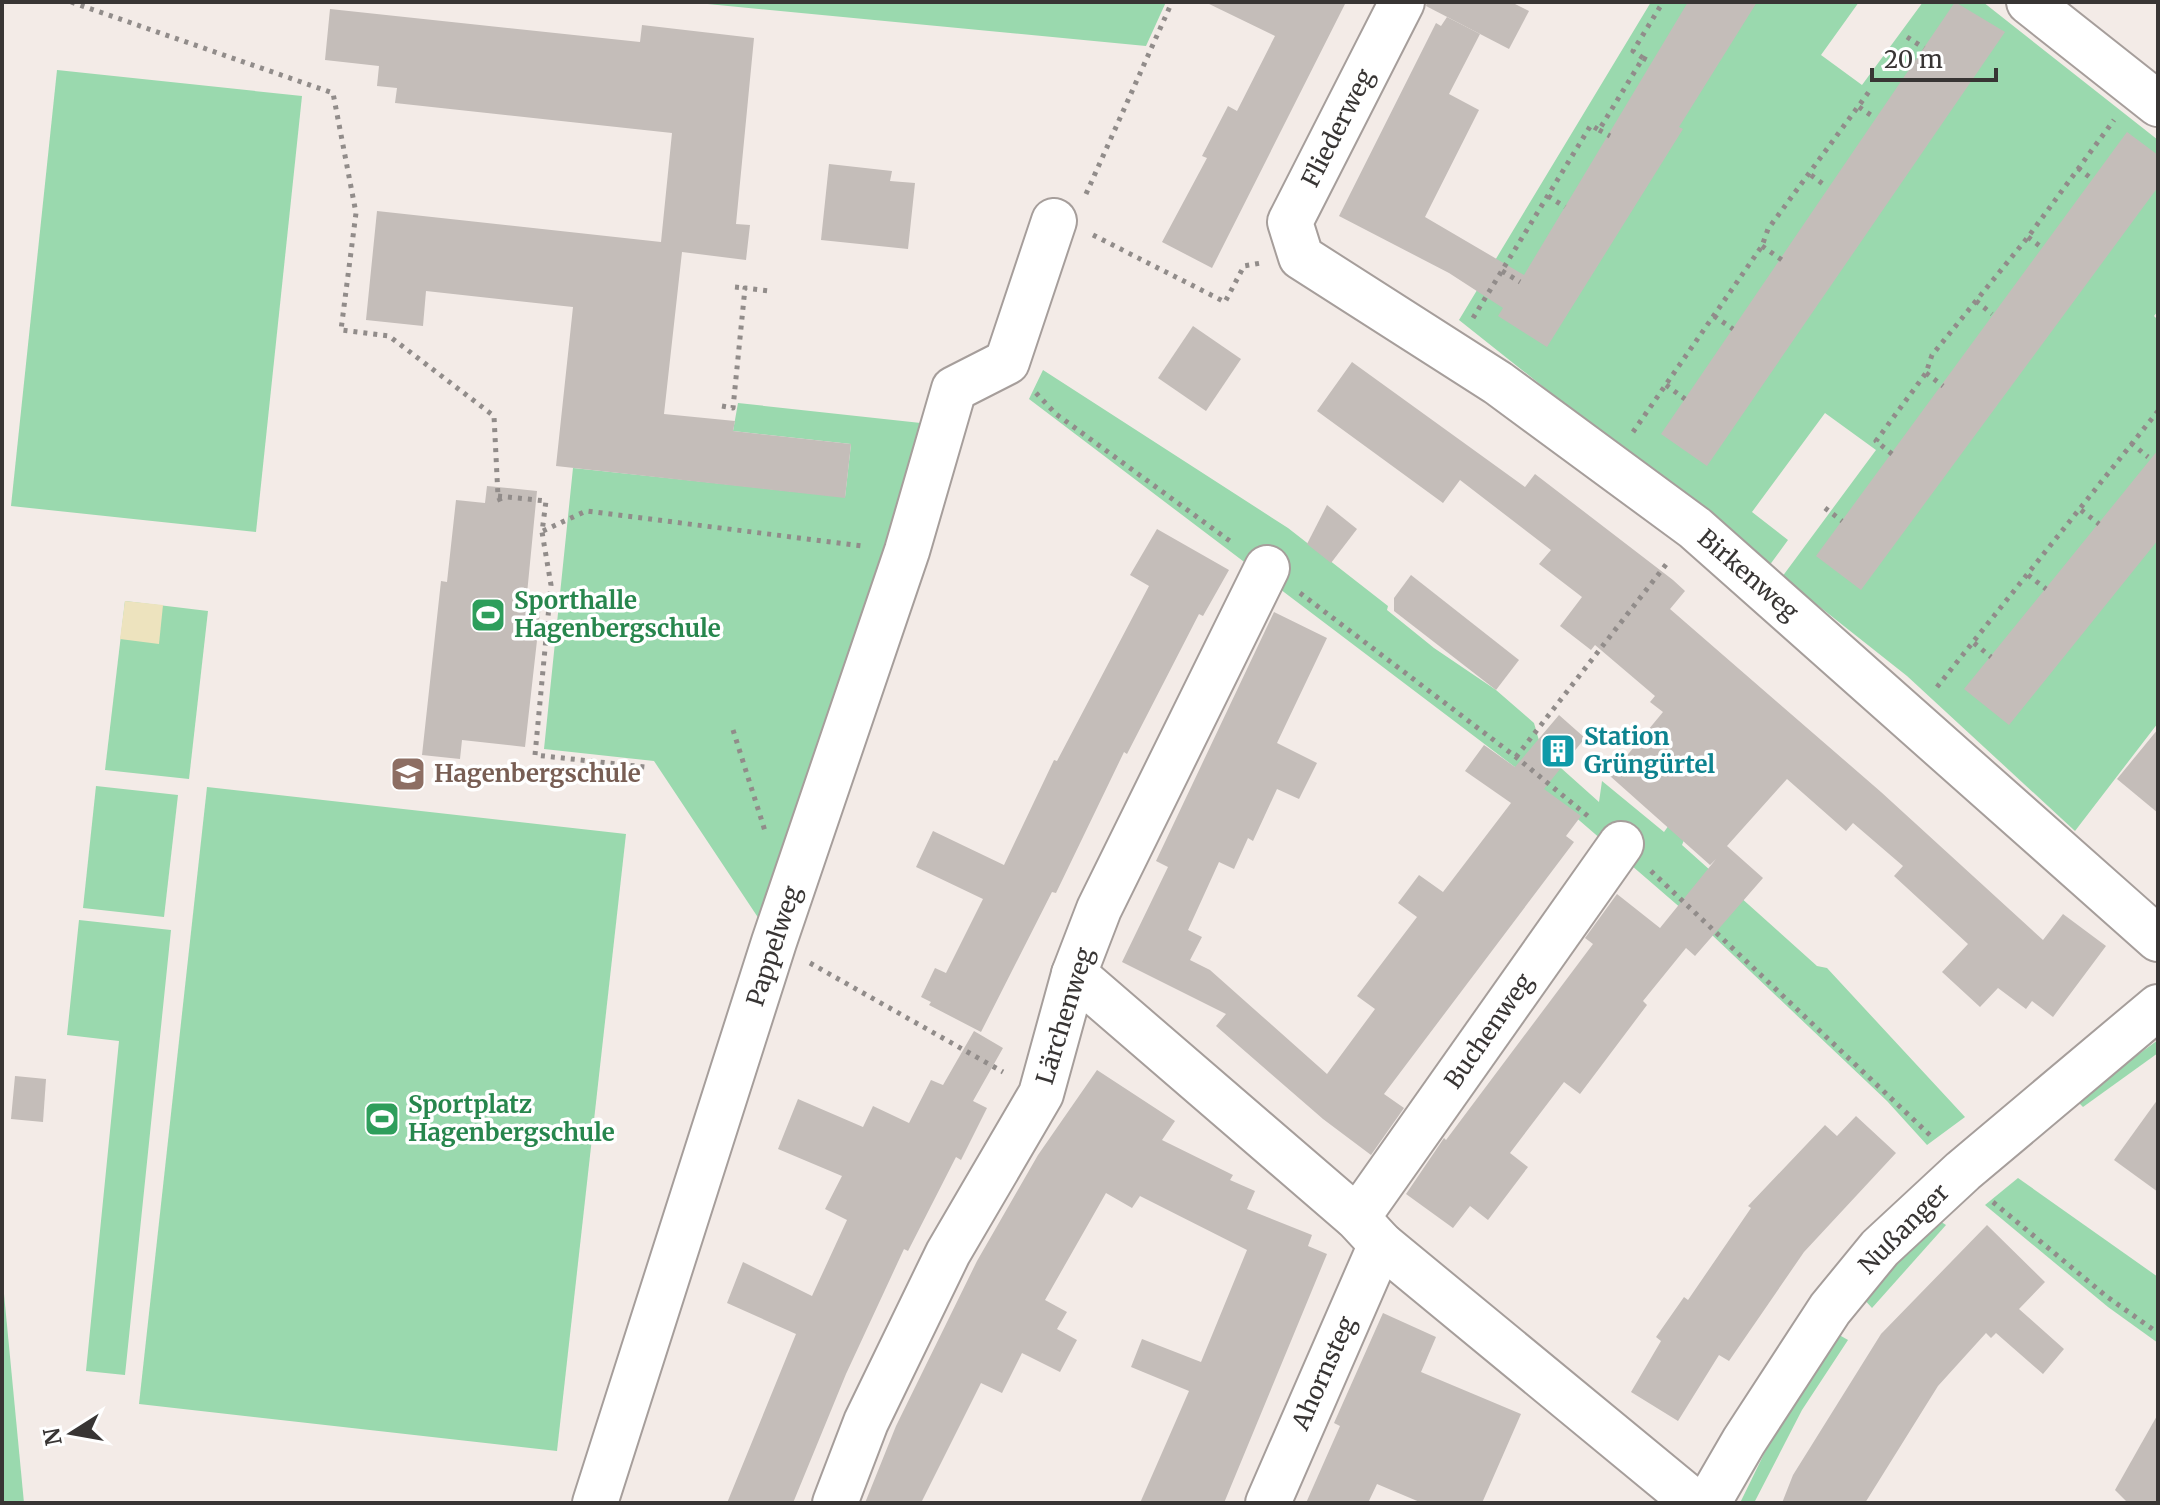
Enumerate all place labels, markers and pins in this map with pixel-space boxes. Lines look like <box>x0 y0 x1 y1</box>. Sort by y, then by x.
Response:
place label: Sporthalle Hagenbergschule <box>514 585 721 644</box>
sports icon: Sporthalle Hagenbergschule <box>469 596 507 634</box>
place label: Station Grüngürtel <box>1584 721 1715 780</box>
building icon: Station Grüngürtel <box>1539 732 1577 770</box>
school or university icon: Hagenbergschule <box>389 755 427 793</box>
place label: Hagenbergschule <box>434 758 641 789</box>
place label: Sportplatz Hagenbergschule <box>408 1089 615 1148</box>
sports icon: Sportplatz Hagenbergschule <box>363 1100 401 1138</box>

